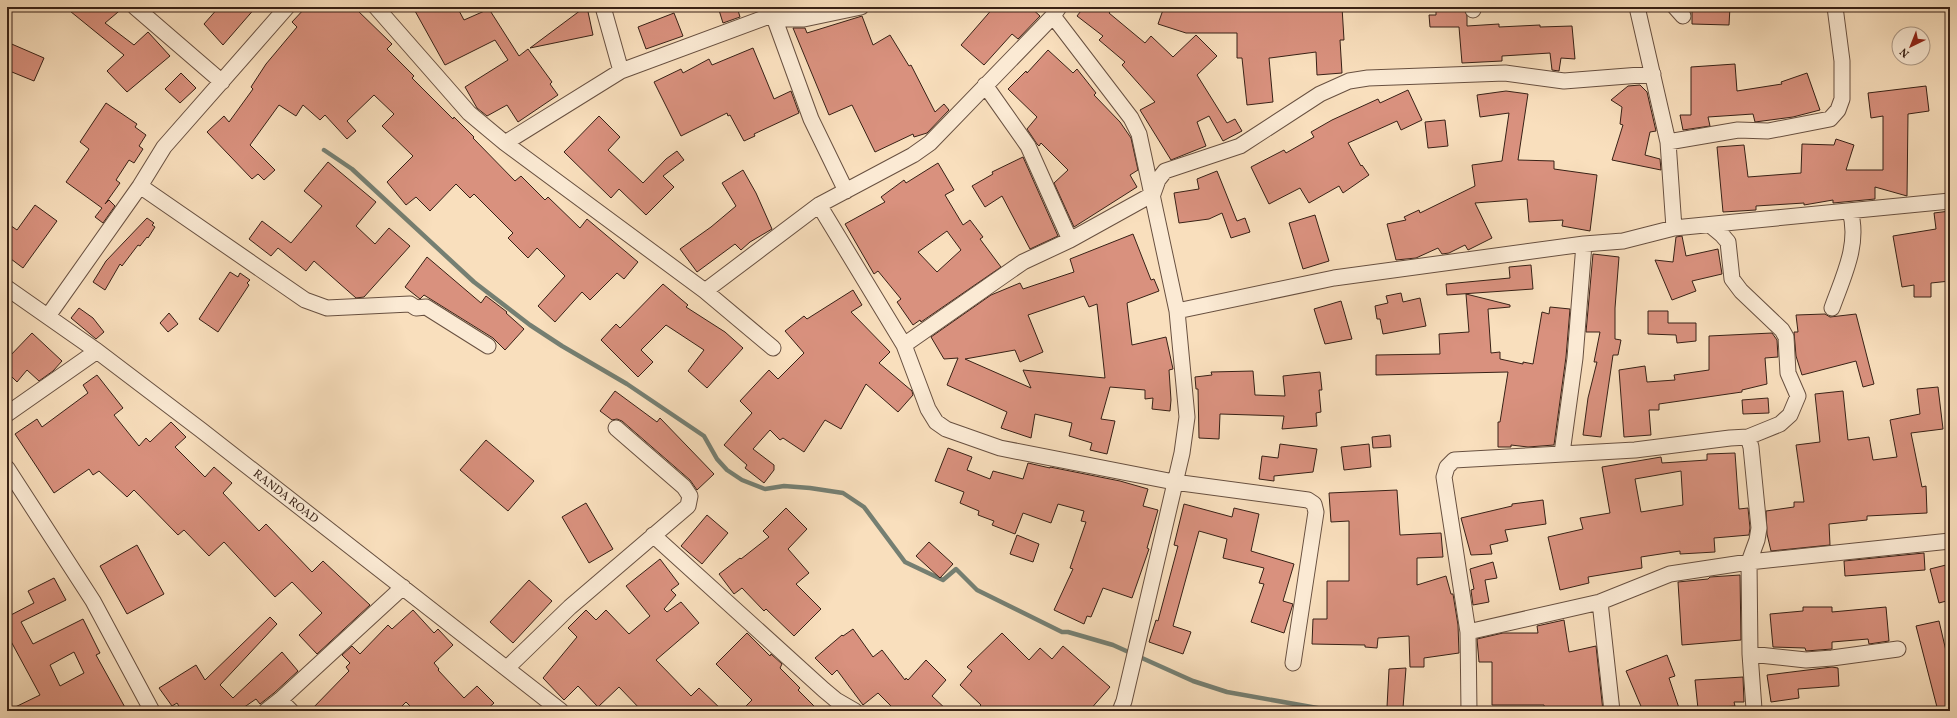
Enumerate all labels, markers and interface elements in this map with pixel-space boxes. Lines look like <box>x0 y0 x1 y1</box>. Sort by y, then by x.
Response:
north arrow <box>1891 26 1931 66</box>
text: N <box>1897 44 1913 60</box>
street label: RANDA ROAD <box>249 466 322 528</box>

